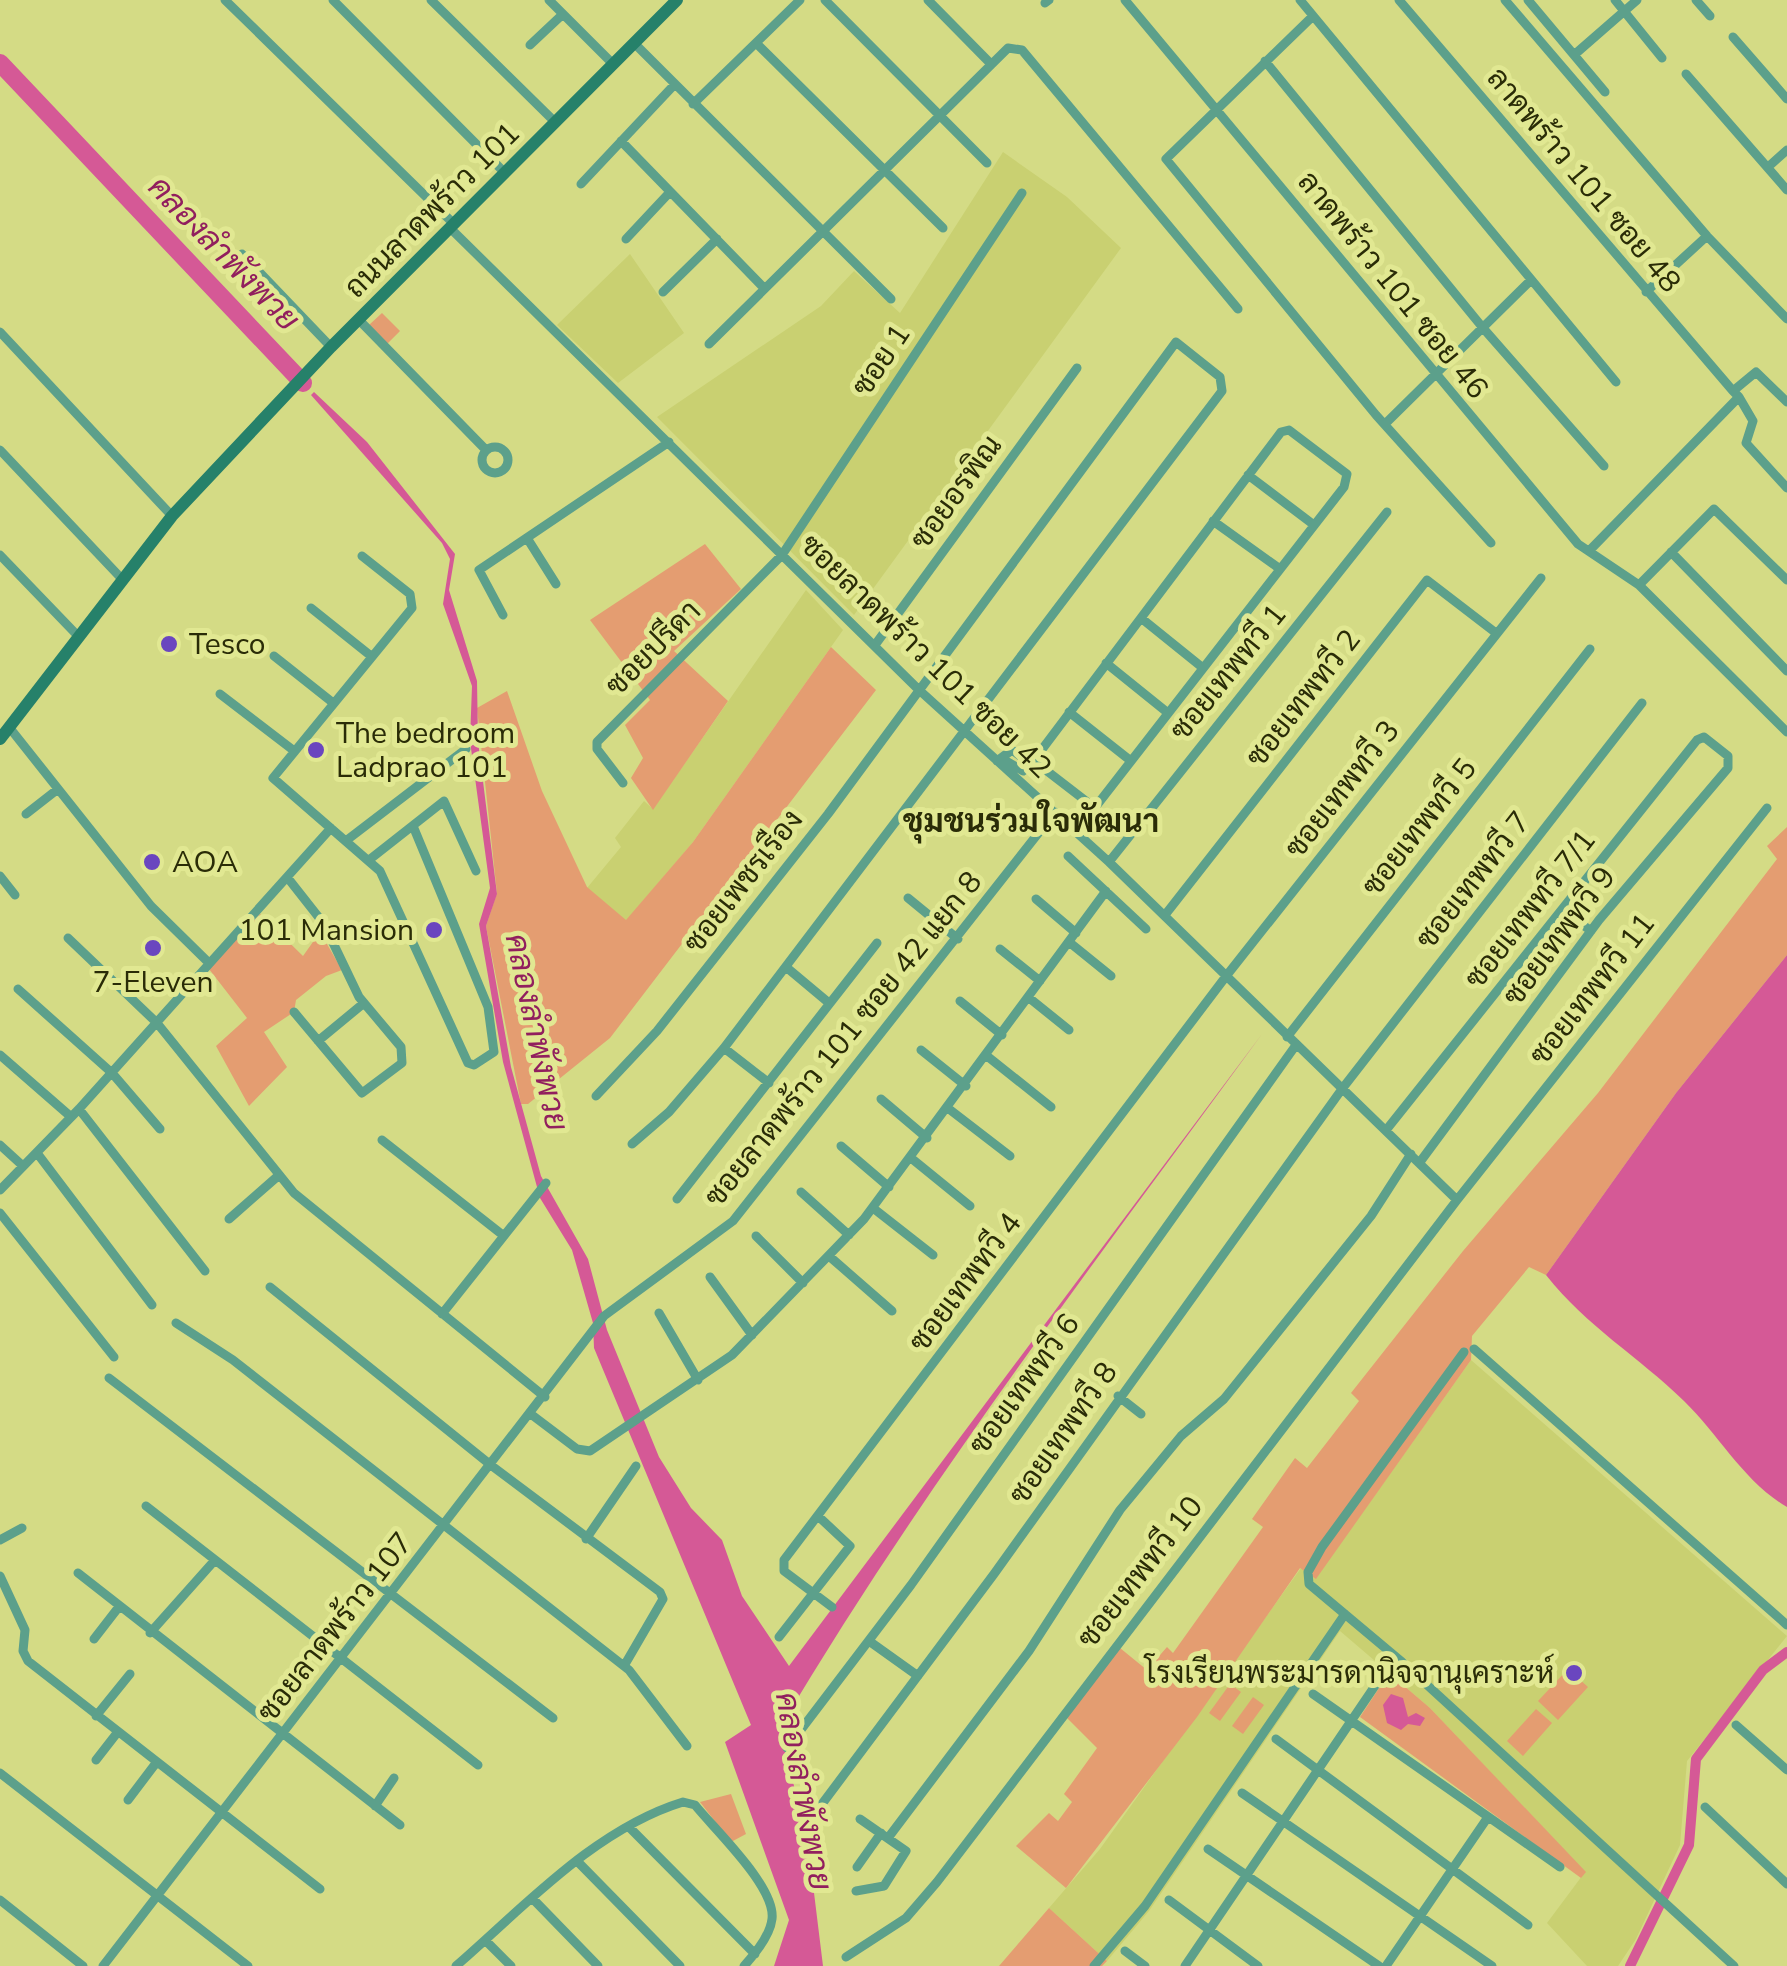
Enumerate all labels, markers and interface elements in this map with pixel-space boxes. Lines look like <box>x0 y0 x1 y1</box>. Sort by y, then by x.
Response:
street label: ลาดพร้าว 101 ซอย 48 <box>1477 58 1691 302</box>
street label: ถนนลาดพร้าว 101 <box>335 113 529 307</box>
street label: ลาดพร้าว 101 ซอย 46 <box>1288 162 1498 408</box>
water label: คลองลำพังพวย <box>139 166 309 340</box>
street label: ซอย 1 <box>842 316 920 404</box>
street label: ซอยอรพิณ <box>901 427 1012 558</box>
street label: ซอยลาดพร้าว 101 ซอย 42 <box>791 524 1061 788</box>
street label: ซอยปรีดา <box>597 592 710 705</box>
street label: ซอยเทพทวี 1 <box>1161 595 1296 749</box>
street label: ซอยเทพทวี 2 <box>1237 621 1370 776</box>
place label: Tesco <box>189 624 265 665</box>
marker: Tesco <box>158 633 180 655</box>
street label: ซอยเทพทวี 3 <box>1276 712 1409 867</box>
place label: The bedroom Ladprao 101 <box>336 713 515 788</box>
marker: The bedroom Ladprao 101 <box>305 739 327 761</box>
street label: ซอยเทพทวี 5 <box>1353 750 1486 905</box>
district label: ชุมชนร่วมใจพัฒนา <box>903 799 1159 844</box>
street label: ซอยเพชรเรือง <box>674 801 812 962</box>
street label: ซอยเทพทวี 7 <box>1407 803 1540 958</box>
street label: ซอยเทพทวี 7/1 <box>1455 821 1605 997</box>
place label: AOA <box>172 842 238 883</box>
marker: AOA <box>141 851 163 873</box>
street label: ซอยเทพทวี 9 <box>1493 858 1625 1014</box>
street label: ซอยลาดพร้าว 101 ซอย 42 แยก 8 <box>694 862 992 1216</box>
street label: ซอยเทพทวี 11 <box>1520 905 1665 1074</box>
place label: 101 Mansion <box>239 910 414 951</box>
marker: 101 Mansion <box>423 919 445 941</box>
water label: คลองลำพังพวย <box>495 930 578 1135</box>
marker: 7-Eleven <box>142 937 164 959</box>
place label: 7-Eleven <box>93 962 213 1003</box>
street label: ซอยเทพทวี 4 <box>899 1204 1031 1360</box>
street label: ซอยเทพทวี 6 <box>959 1306 1089 1463</box>
street label: ซอยเทพทวี 8 <box>999 1354 1127 1512</box>
street label: ซอยเทพทวี 10 <box>1068 1488 1213 1657</box>
street label: ซอยลาดพร้าว 107 <box>247 1523 423 1731</box>
place label: โรงเรียนพระมารดานิจจานุเคราะห์ <box>1143 1653 1554 1694</box>
marker: โรงเรียนพระมารดานิจจานุเคราะห์ <box>1563 1662 1585 1684</box>
water label: คลองลำพังพวย <box>765 1689 842 1894</box>

